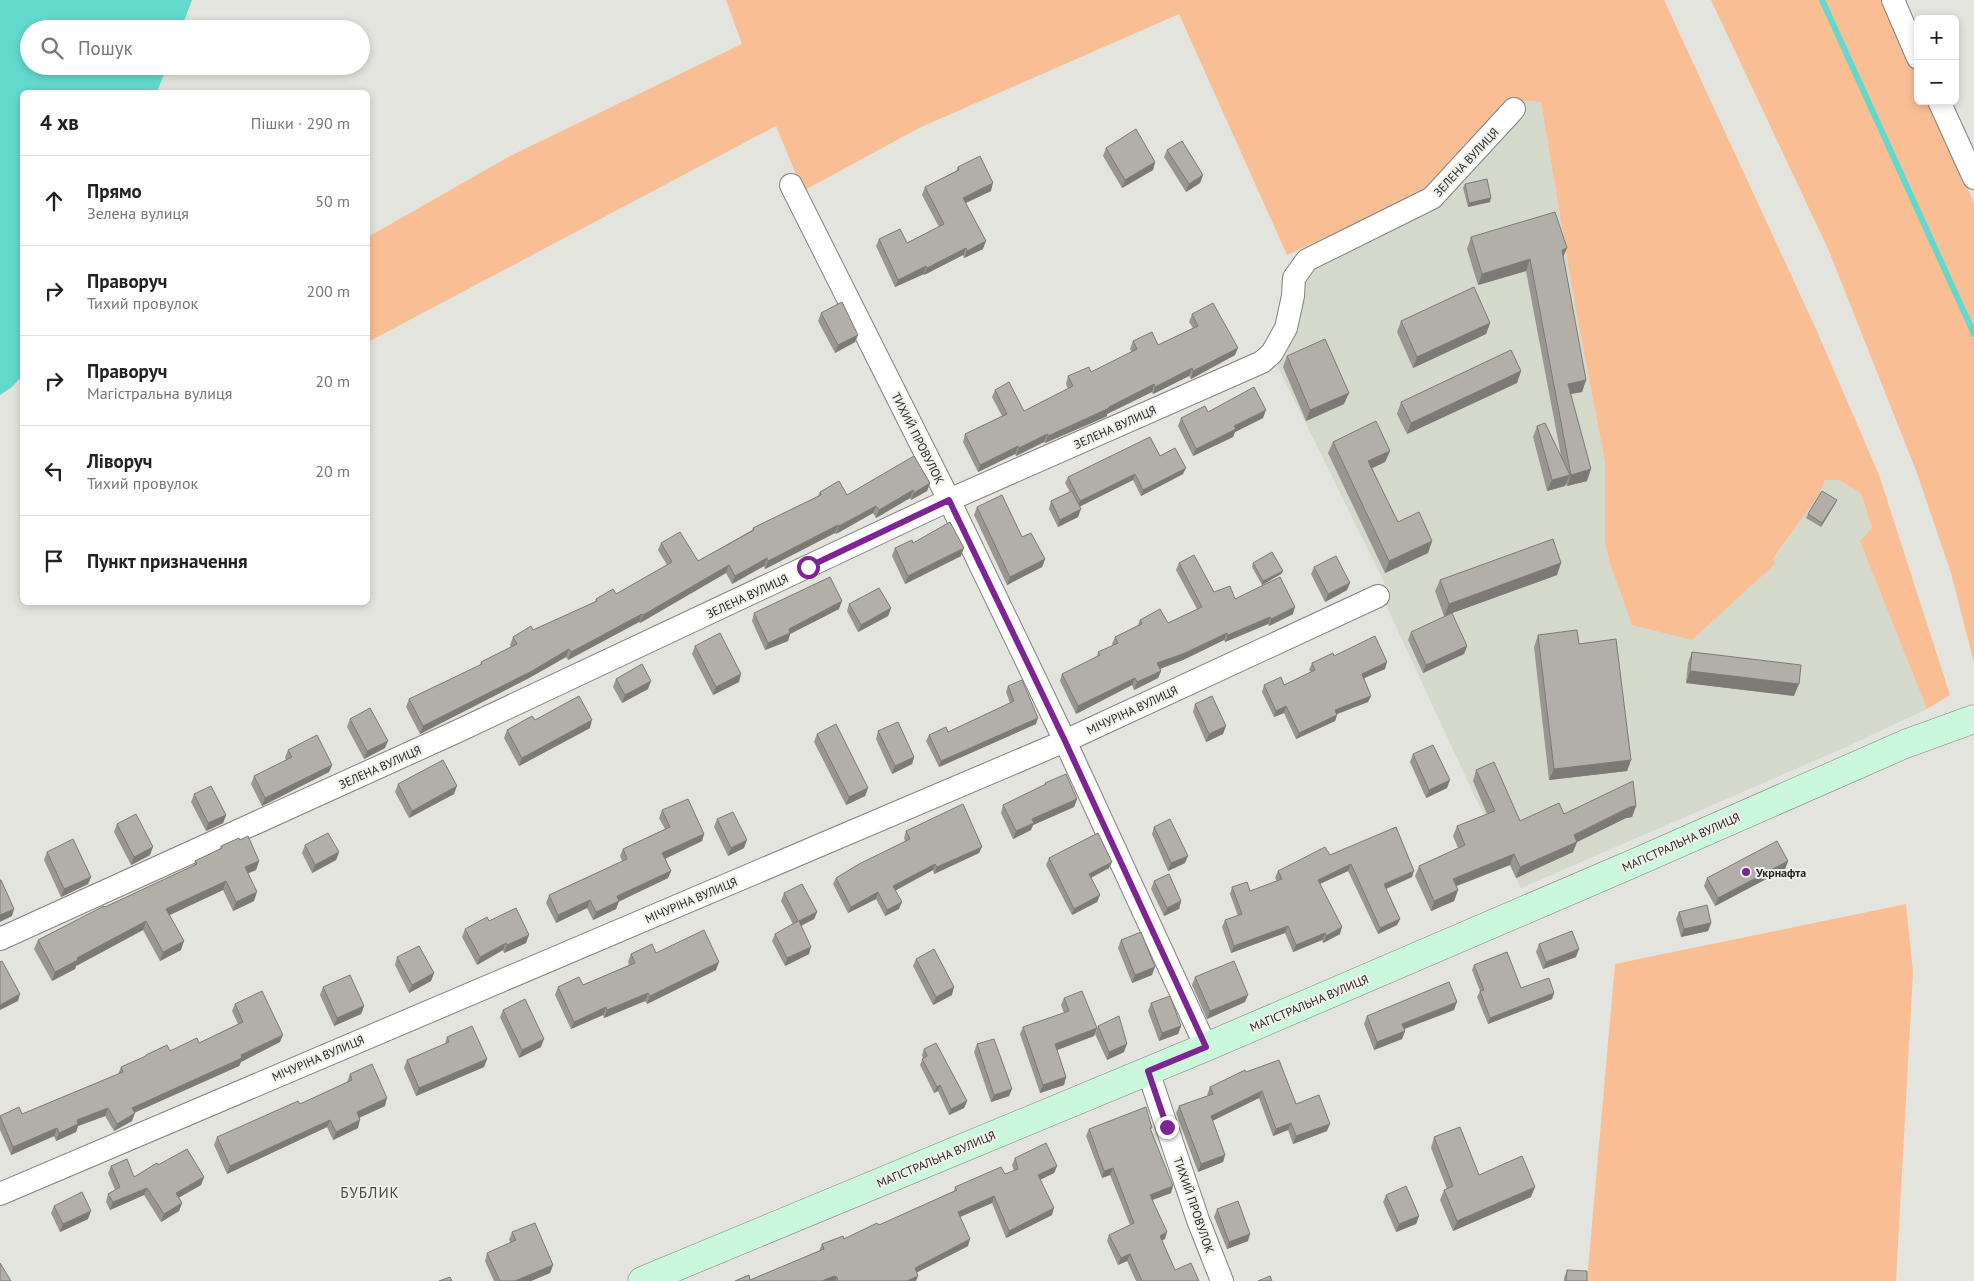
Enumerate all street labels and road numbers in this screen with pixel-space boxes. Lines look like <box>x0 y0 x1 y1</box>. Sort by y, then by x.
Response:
street label: ЗЕЛЕНА ВУЛИЦЯ <box>1430 124 1502 200</box>
street label: ТИХИЙ ПРОВУЛОК <box>888 390 948 486</box>
street label: ЗЕЛЕНА ВУЛИЦЯ <box>1071 402 1159 452</box>
street label: ЗЕЛЕНА ВУЛИЦЯ <box>704 570 790 622</box>
street label: МІЧУРІНА ВУЛИЦЯ <box>1084 682 1180 738</box>
street label: ЗЕЛЕНА ВУЛИЦЯ <box>336 742 424 792</box>
street label: МАГІСТРАЛЬНА ВУЛИЦЯ <box>1620 809 1742 875</box>
street label: МІЧУРІНА ВУЛИЦЯ <box>643 874 739 926</box>
street label: МАГІСТРАЛЬНА ВУЛИЦЯ <box>1247 971 1371 1035</box>
street label: МІЧУРІНА ВУЛИЦЯ <box>270 1032 366 1084</box>
street label: МАГІСТРАЛЬНА ВУЛИЦЯ <box>874 1127 998 1191</box>
street label: ТИХИЙ ПРОВУЛОК <box>1171 1155 1217 1255</box>

